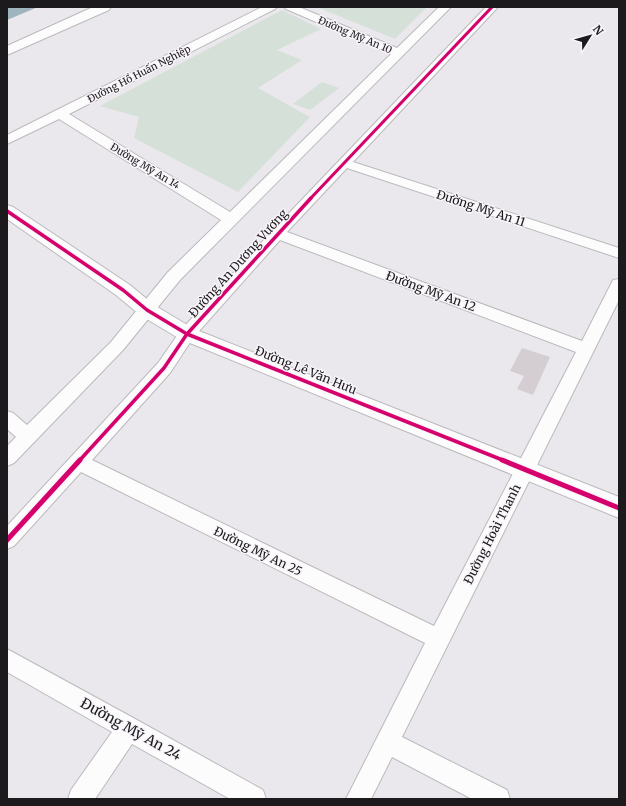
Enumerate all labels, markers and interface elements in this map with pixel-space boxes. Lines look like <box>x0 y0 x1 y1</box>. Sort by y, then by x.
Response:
street label: Đường Mỹ An 10 <box>316 14 394 56</box>
north arrow <box>570 16 610 56</box>
text: N <box>590 22 606 38</box>
street label: Đường Hồ Huấn Nghiệp <box>85 42 193 106</box>
street label: Đường Mỹ An 14 <box>108 140 182 192</box>
street label: Đường Mỹ An 11 <box>435 187 528 230</box>
street label: Đường An Dương Vương <box>185 205 291 320</box>
street label: Đường Mỹ An 12 <box>384 268 478 314</box>
street label: Đường Lê Văn Hưu <box>253 343 360 397</box>
street label: Đường Hoài Thanh <box>460 481 524 587</box>
street label: Đường Mỹ An 25 <box>212 523 304 579</box>
street label: Đường Mỹ An 24 <box>77 694 185 764</box>

